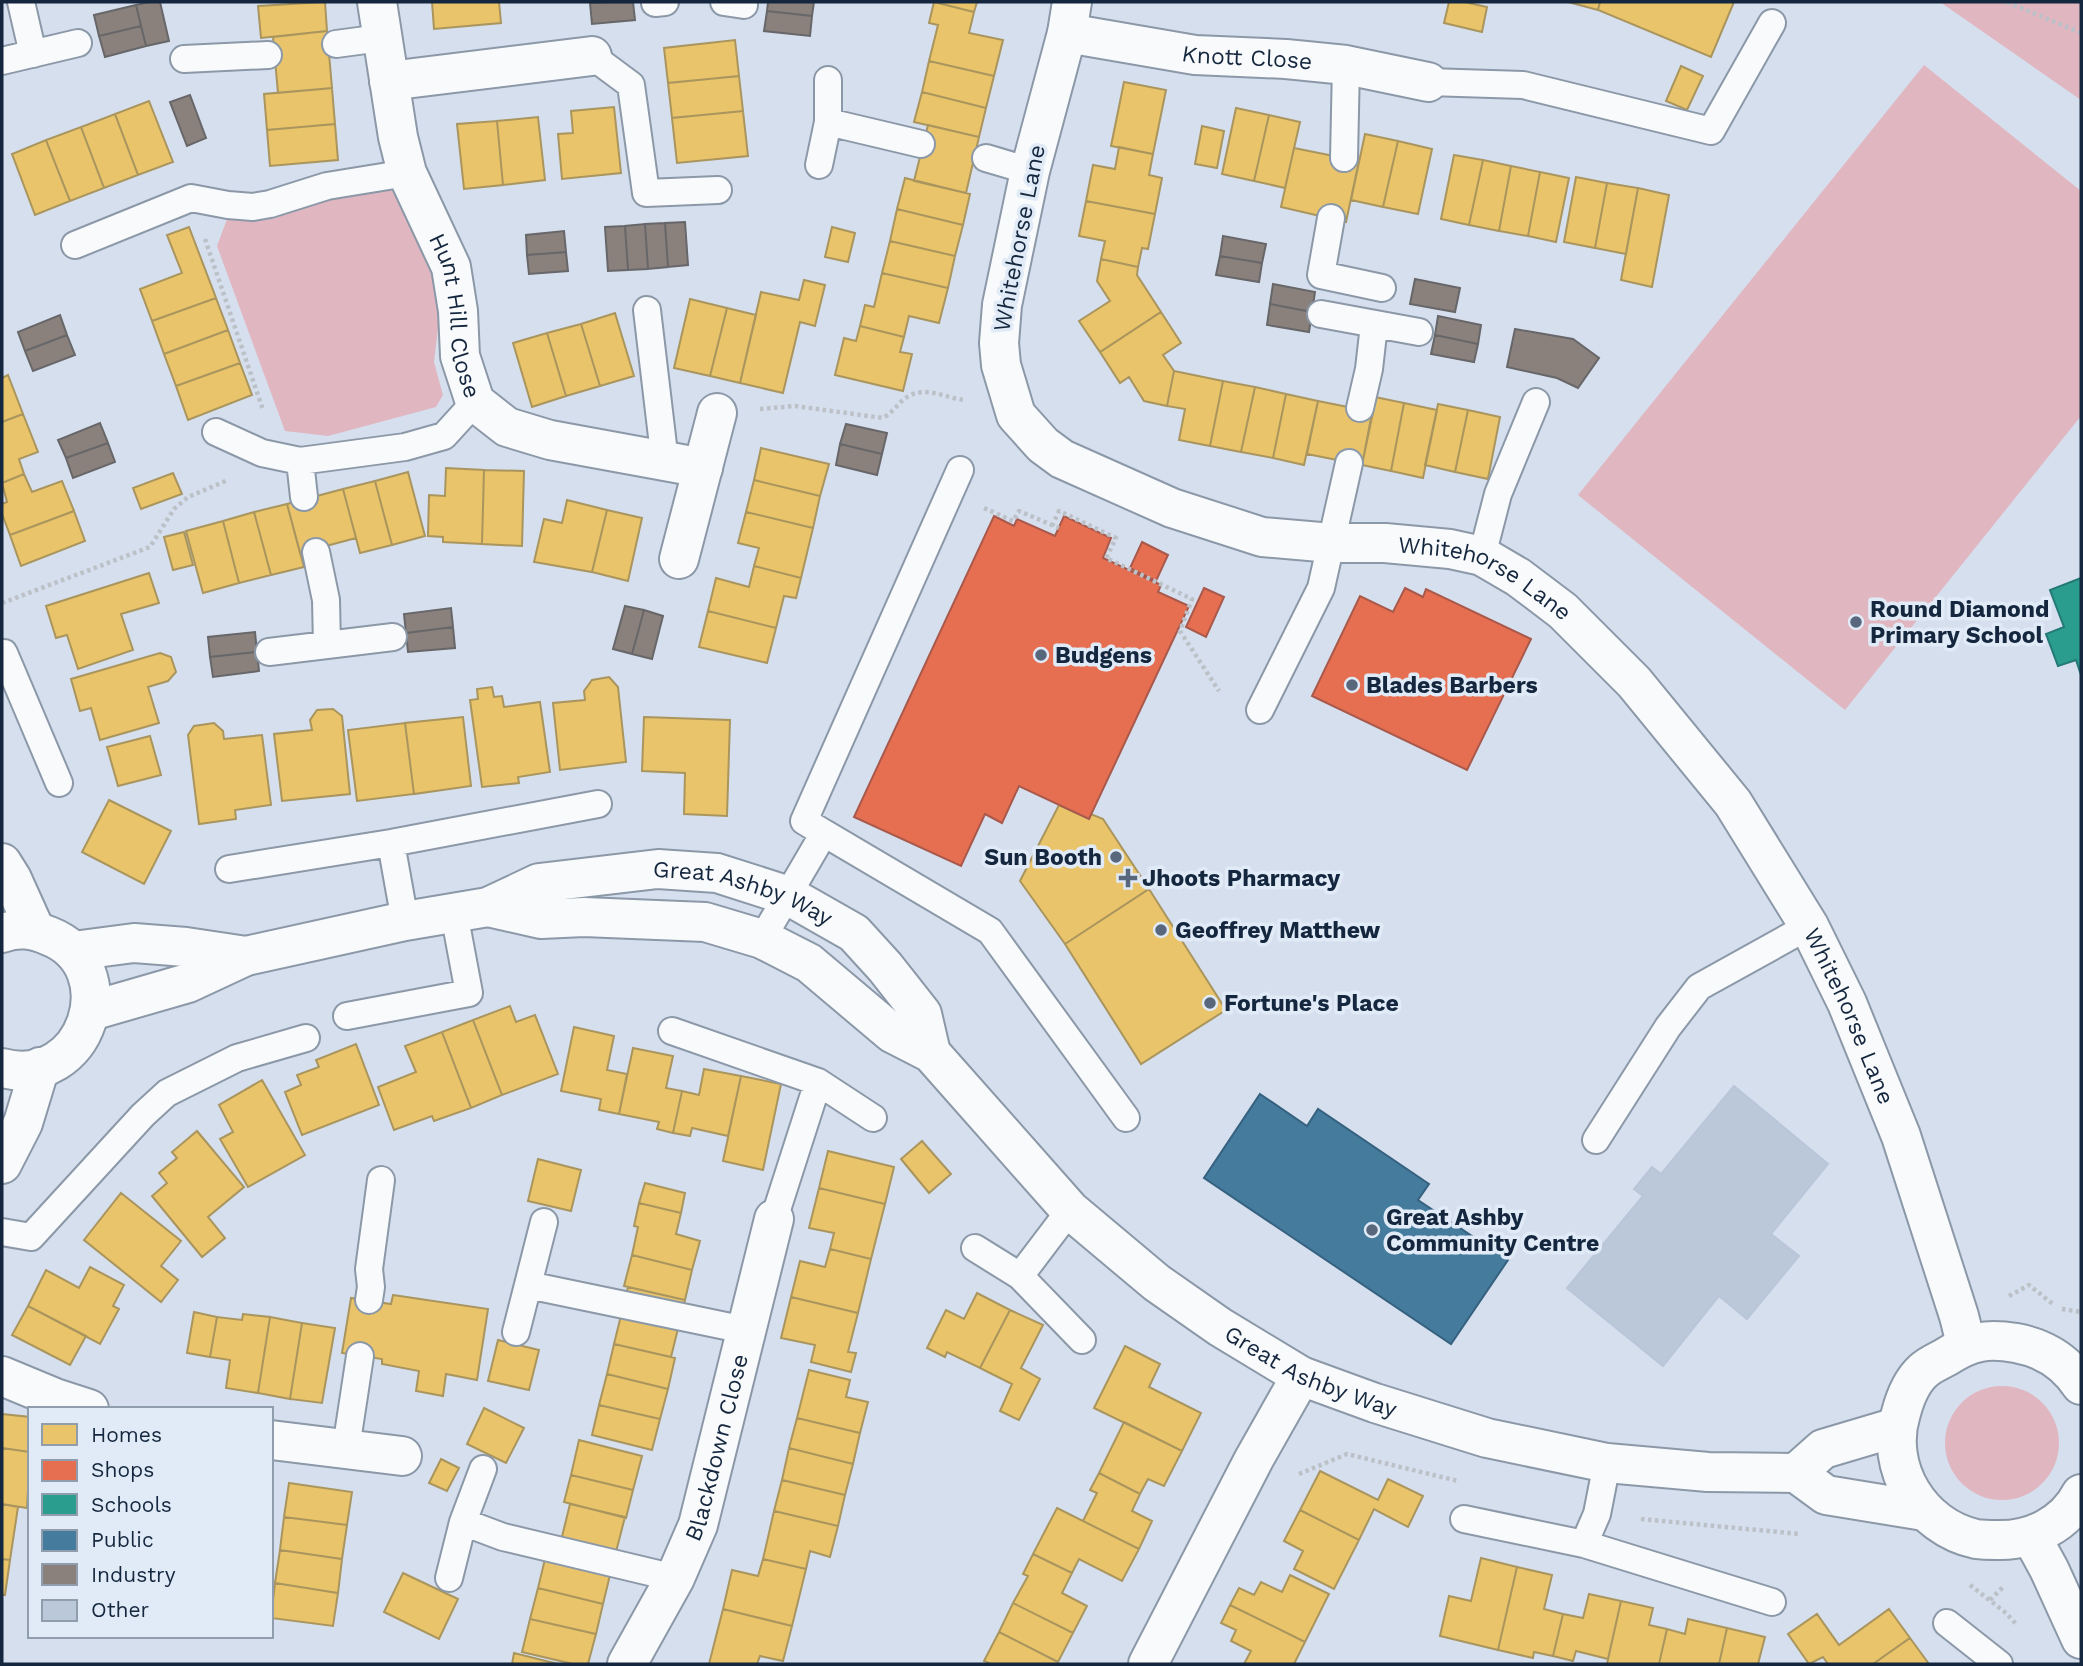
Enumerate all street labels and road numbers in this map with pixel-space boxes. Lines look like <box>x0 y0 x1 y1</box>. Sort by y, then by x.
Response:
street label: Knott Close <box>1180 40 1314 76</box>
street label: Whitehorse Lane <box>988 142 1051 334</box>
street label: Hunt Hill Close <box>423 229 486 401</box>
street label: Whitehorse Lane <box>1397 531 1577 626</box>
street label: Great Ashby Way <box>652 856 837 932</box>
street label: Whitehorse Lane <box>1798 924 1900 1108</box>
street label: Great Ashby Way <box>1220 1320 1400 1423</box>
street label: Blackdown Close <box>680 1351 754 1545</box>

